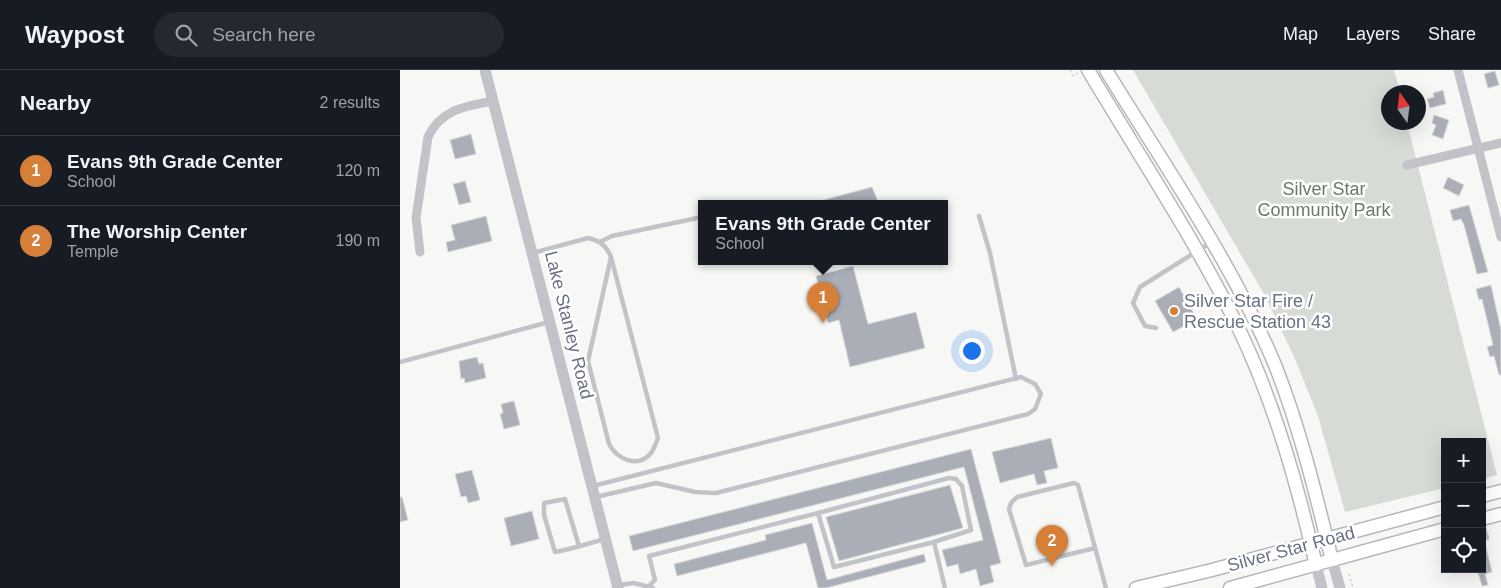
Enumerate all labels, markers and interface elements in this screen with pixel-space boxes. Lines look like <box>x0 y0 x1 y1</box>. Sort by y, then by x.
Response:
search box <box>154 12 504 57</box>
text: Waypost <box>25 21 124 48</box>
icon: search <box>172 21 200 49</box>
text: Search here <box>212 24 316 45</box>
text: Map <box>1283 24 1318 44</box>
text: Layers <box>1346 24 1400 44</box>
text: Share <box>1428 24 1476 44</box>
north arrow <box>1381 85 1426 130</box>
text: Nearby <box>20 91 91 114</box>
text: 2 results <box>320 94 380 111</box>
text: Evans 9th Grade Center <box>67 151 282 172</box>
text: 1 <box>32 162 40 179</box>
text: 120 m <box>336 162 380 179</box>
text: School <box>67 173 116 190</box>
park label: Silver Star Community Park <box>1257 179 1392 220</box>
popup <box>698 200 948 265</box>
text: Evans 9th Grade Center <box>715 213 931 234</box>
text: The Worship Center <box>67 221 247 242</box>
text: 2 <box>32 232 40 249</box>
text: 190 m <box>336 232 380 249</box>
text: School <box>715 235 764 252</box>
text: Temple <box>67 243 119 260</box>
street label: Lake Stanley Road <box>541 249 597 401</box>
pin: 1 <box>807 282 839 323</box>
place label: Silver Star Fire / Rescue Station 43 <box>1184 291 1331 332</box>
marker: Silver Star Fire / Rescue Station 43 <box>1168 305 1180 317</box>
your location <box>959 338 985 364</box>
map controls <box>1441 438 1486 573</box>
button: + <box>1441 438 1486 483</box>
button: − <box>1441 483 1486 528</box>
street label: Silver Star Road <box>1225 522 1357 576</box>
pin: 2 <box>1036 525 1068 566</box>
button: locate <box>1441 528 1486 573</box>

